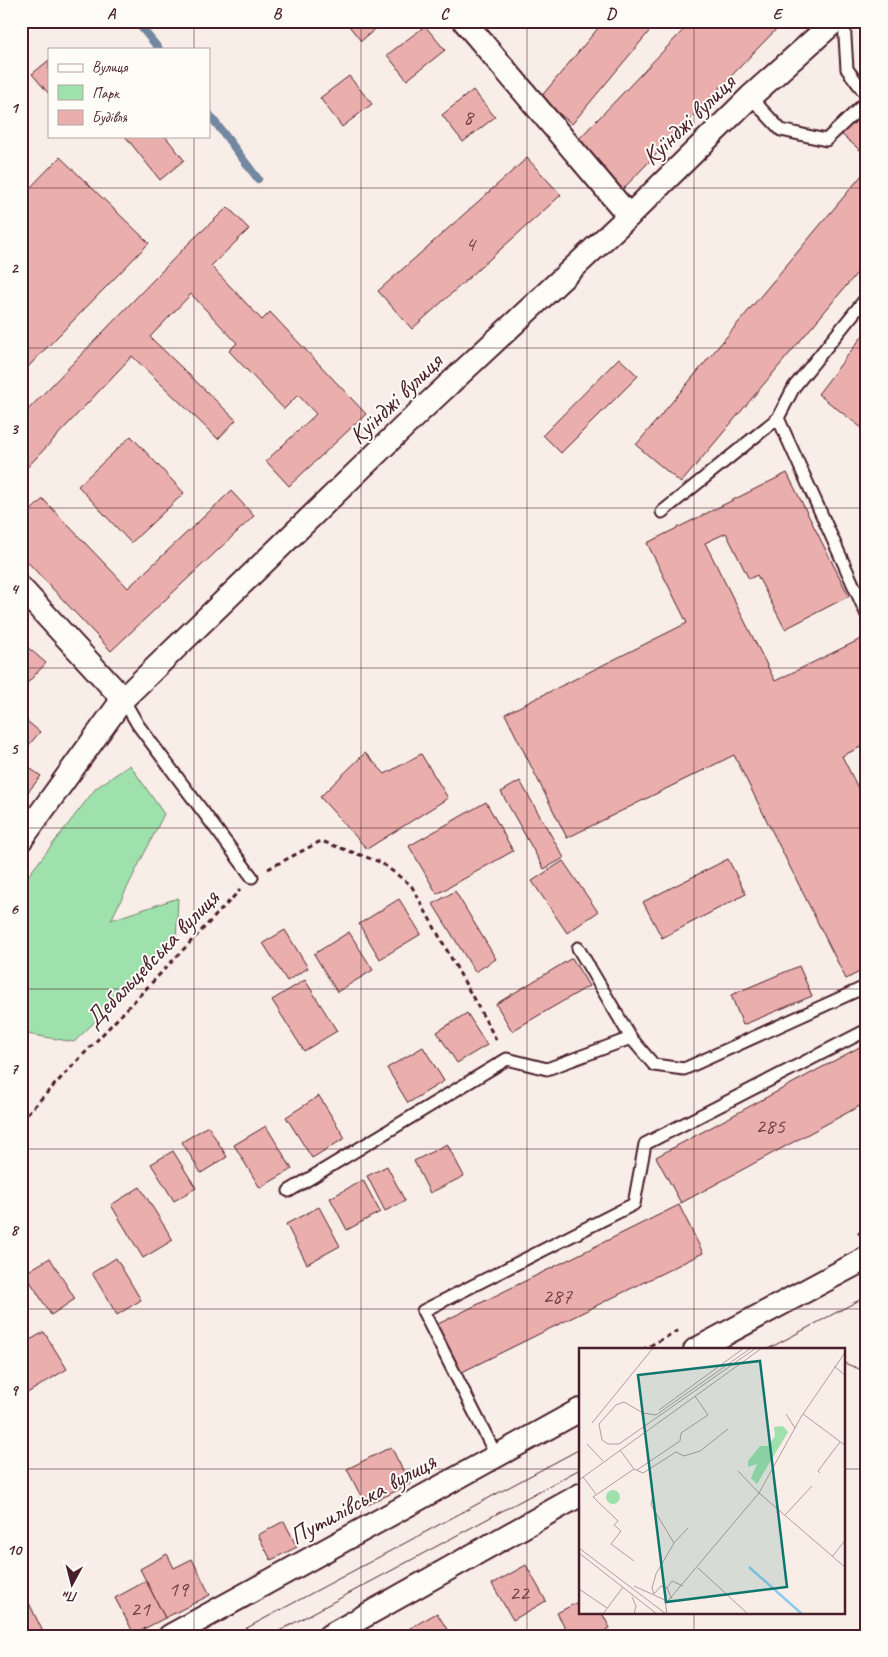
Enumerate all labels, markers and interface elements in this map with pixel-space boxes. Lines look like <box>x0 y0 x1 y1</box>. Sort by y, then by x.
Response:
text: A <box>107 4 117 24</box>
text: B <box>273 4 283 24</box>
text: C <box>440 4 450 24</box>
text: D <box>606 4 617 24</box>
text: E <box>773 4 784 24</box>
legend <box>48 48 210 138</box>
text: Вулиця <box>92 58 129 77</box>
street label: Куїнджі вулиця <box>635 66 744 172</box>
text: Парк <box>92 84 120 103</box>
text: 1 <box>10 98 19 118</box>
house number: 8 <box>463 103 475 131</box>
text: Будівля <box>92 108 127 127</box>
house number: 4 <box>465 230 477 258</box>
text: 2 <box>10 258 19 278</box>
street label: Куїнджі вулиця <box>342 345 451 451</box>
text: 3 <box>10 419 19 439</box>
text: 4 <box>10 579 19 599</box>
text: 5 <box>11 739 20 759</box>
street label: Дебальцевська вулиця <box>77 882 227 1035</box>
text: 6 <box>10 899 19 919</box>
text: 7 <box>10 1059 19 1079</box>
house number: 285 <box>755 1112 786 1140</box>
text: 8 <box>10 1220 19 1240</box>
house number: 287 <box>542 1282 573 1310</box>
inset map <box>579 1348 846 1614</box>
text: 9 <box>10 1380 19 1400</box>
street label: Путилівська вулиця <box>284 1445 442 1552</box>
text: 10 <box>7 1540 23 1560</box>
north arrow <box>48 1560 98 1610</box>
house number: 19 <box>168 1575 190 1603</box>
house number: 22 <box>509 1579 531 1607</box>
text: Пн <box>61 1587 79 1606</box>
house number: 21 <box>130 1595 151 1623</box>

